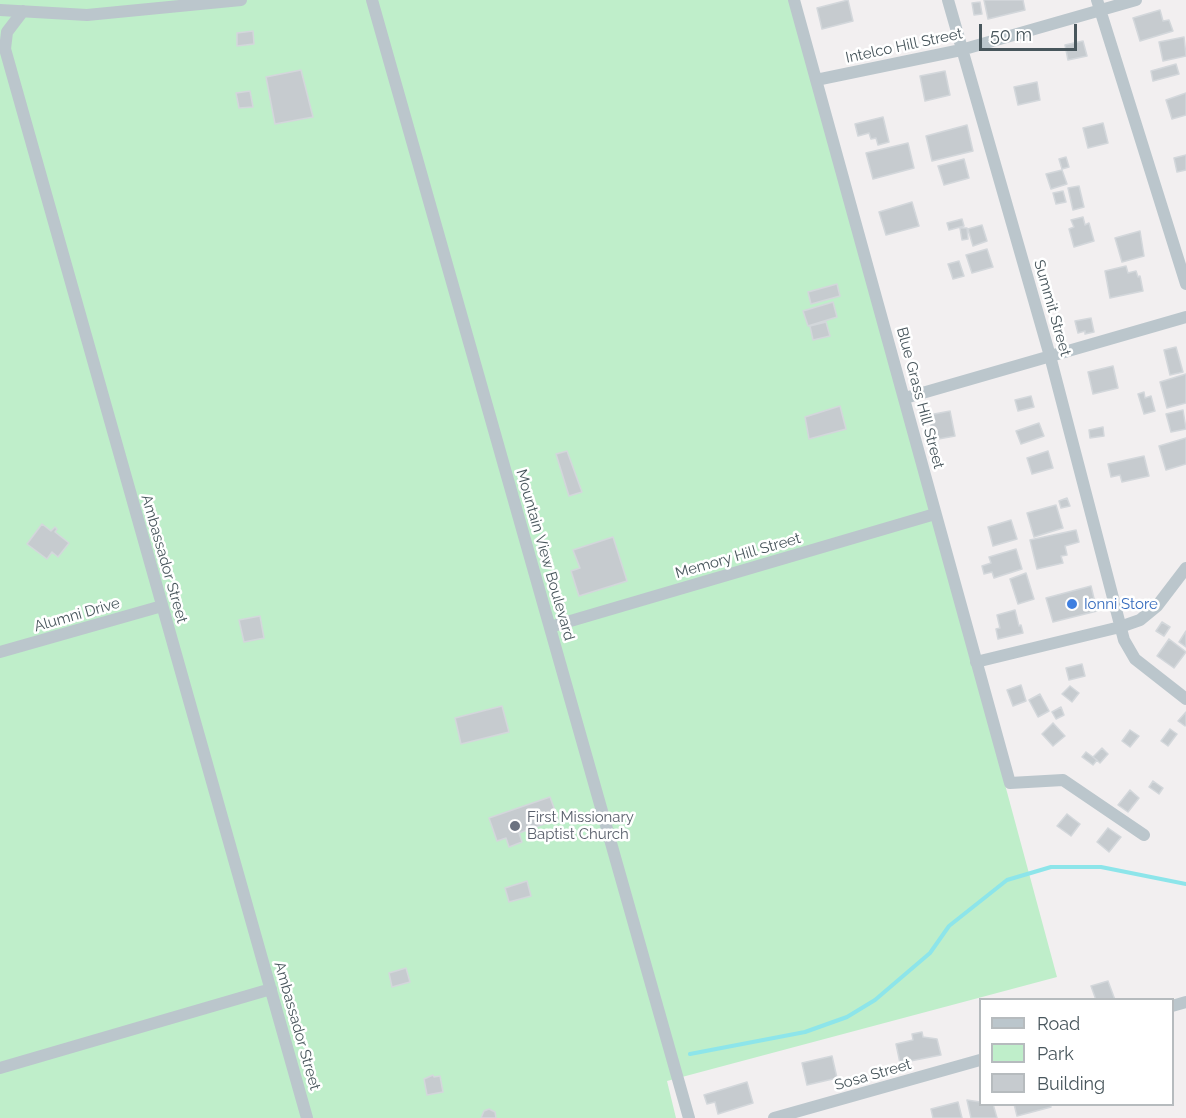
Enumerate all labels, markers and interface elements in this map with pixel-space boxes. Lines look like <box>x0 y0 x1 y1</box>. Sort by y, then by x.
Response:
scale bar <box>982 12 1080 50</box>
text: 50 m <box>990 24 1032 45</box>
street label: Intelco Hill Street <box>844 25 964 67</box>
street label: Summit Street <box>1030 258 1074 358</box>
street label: Blue Grass Hill Street <box>892 325 948 471</box>
street label: Mountain View Boulevard <box>512 467 578 643</box>
street label: Ambassador Street <box>137 493 191 625</box>
street label: Memory Hill Street <box>673 529 803 583</box>
street label: Alumni Drive <box>32 594 122 636</box>
place label: Ionni Store <box>1084 595 1158 613</box>
marker: Ionni Store <box>1065 597 1079 611</box>
place label: First Missionary Baptist Church <box>527 808 634 843</box>
marker: First Missionary Baptist Church <box>508 819 522 833</box>
street label: Ambassador Street <box>270 960 324 1092</box>
legend <box>979 998 1174 1106</box>
text: Road <box>1037 1013 1080 1034</box>
text: Park <box>1037 1043 1074 1064</box>
street label: Sosa Street <box>833 1055 913 1095</box>
text: Building <box>1037 1073 1105 1094</box>

